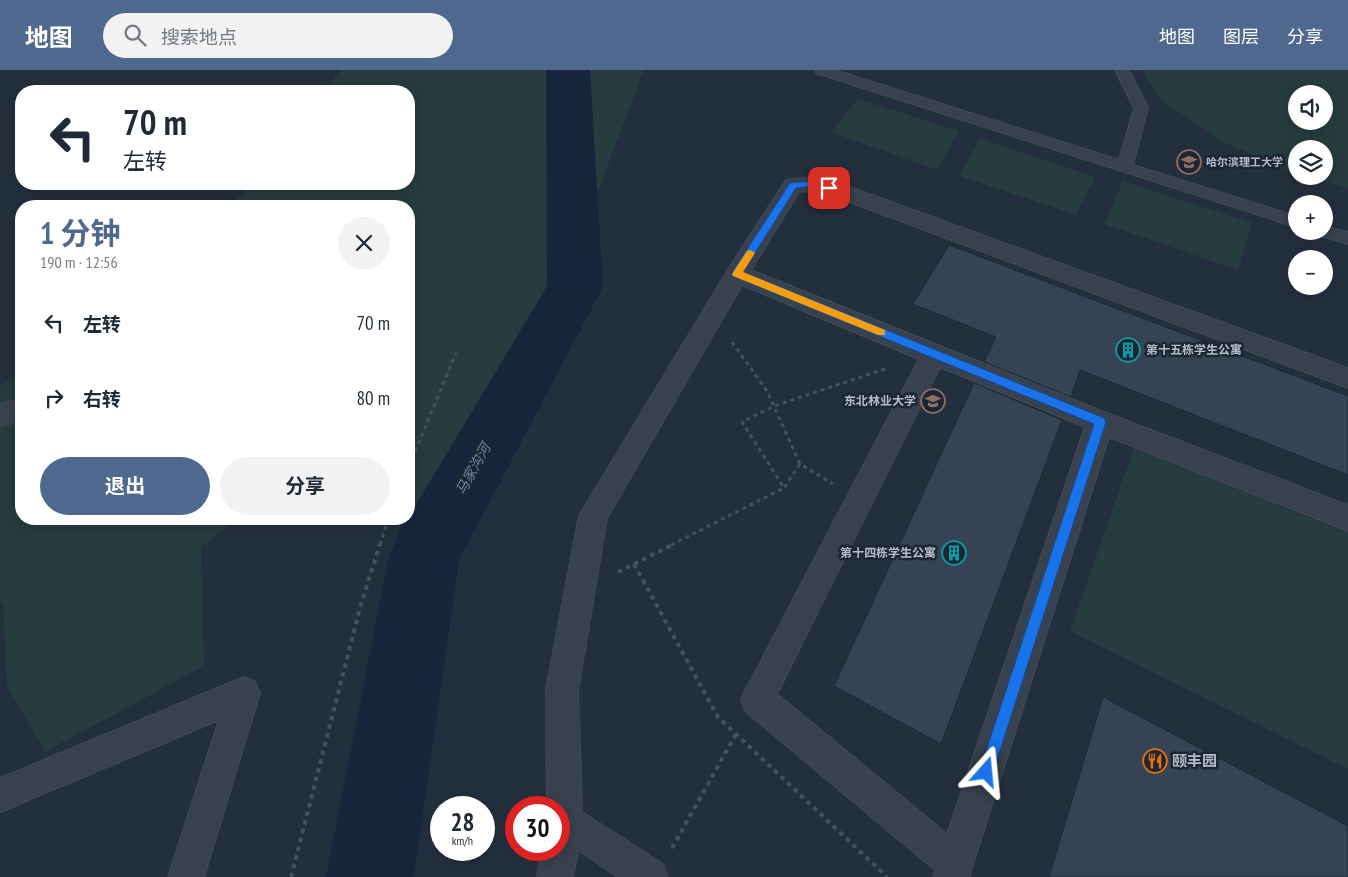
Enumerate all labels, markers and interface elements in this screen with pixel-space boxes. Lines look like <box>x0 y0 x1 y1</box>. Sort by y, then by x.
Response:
search box <box>103 13 453 58</box>
icon: search <box>121 21 149 49</box>
text: 地图 <box>25 22 73 53</box>
text: 搜索地点 <box>161 25 237 49</box>
text: 地图 <box>1159 25 1195 48</box>
text: 图层 <box>1223 25 1259 48</box>
text: 分享 <box>1287 25 1323 48</box>
map controls <box>1288 85 1333 295</box>
button: sound <box>1288 85 1333 130</box>
text: 70 m <box>123 99 187 145</box>
icon: left <box>40 105 105 170</box>
button: layers <box>1288 140 1333 185</box>
text: 左转 <box>123 147 167 175</box>
school or university icon: 哈尔滨理工大学 <box>1176 149 1202 175</box>
place label: 哈尔滨理工大学 <box>1206 155 1283 169</box>
pin <box>808 167 850 209</box>
icon: arrive <box>815 174 843 202</box>
button: + <box>1288 195 1333 240</box>
text: 1 分钟 <box>40 213 121 252</box>
button: close <box>338 217 390 269</box>
button: − <box>1288 250 1333 295</box>
text: 190 m · 12:56 <box>40 252 118 272</box>
icon: left <box>40 309 68 337</box>
text: 70 m <box>357 311 390 335</box>
text: 左转 <box>83 312 121 336</box>
building icon: 第十五栋学生公寓 <box>1115 337 1141 363</box>
place label: 第十五栋学生公寓 <box>1146 342 1242 357</box>
icon: right <box>40 384 68 412</box>
text: 80 m <box>357 386 390 410</box>
text: 右转 <box>83 387 121 411</box>
school or university icon: 东北林业大学 <box>920 388 946 414</box>
place label: 东北林业大学 <box>844 393 916 408</box>
water label: 马家沟河 <box>452 438 496 498</box>
button: 退出 <box>40 457 210 515</box>
button: 分享 <box>220 457 390 515</box>
building icon: 第十四栋学生公寓 <box>941 540 967 566</box>
place label: 第十四栋学生公寓 <box>840 545 936 560</box>
position arrow <box>959 745 1011 797</box>
restaurant icon: 颐丰园 <box>1142 748 1168 774</box>
place label: 颐丰园 <box>1172 751 1217 770</box>
speed limit sign: 30 <box>505 796 570 861</box>
text: 28 <box>451 806 474 838</box>
text: km/h <box>452 833 473 848</box>

